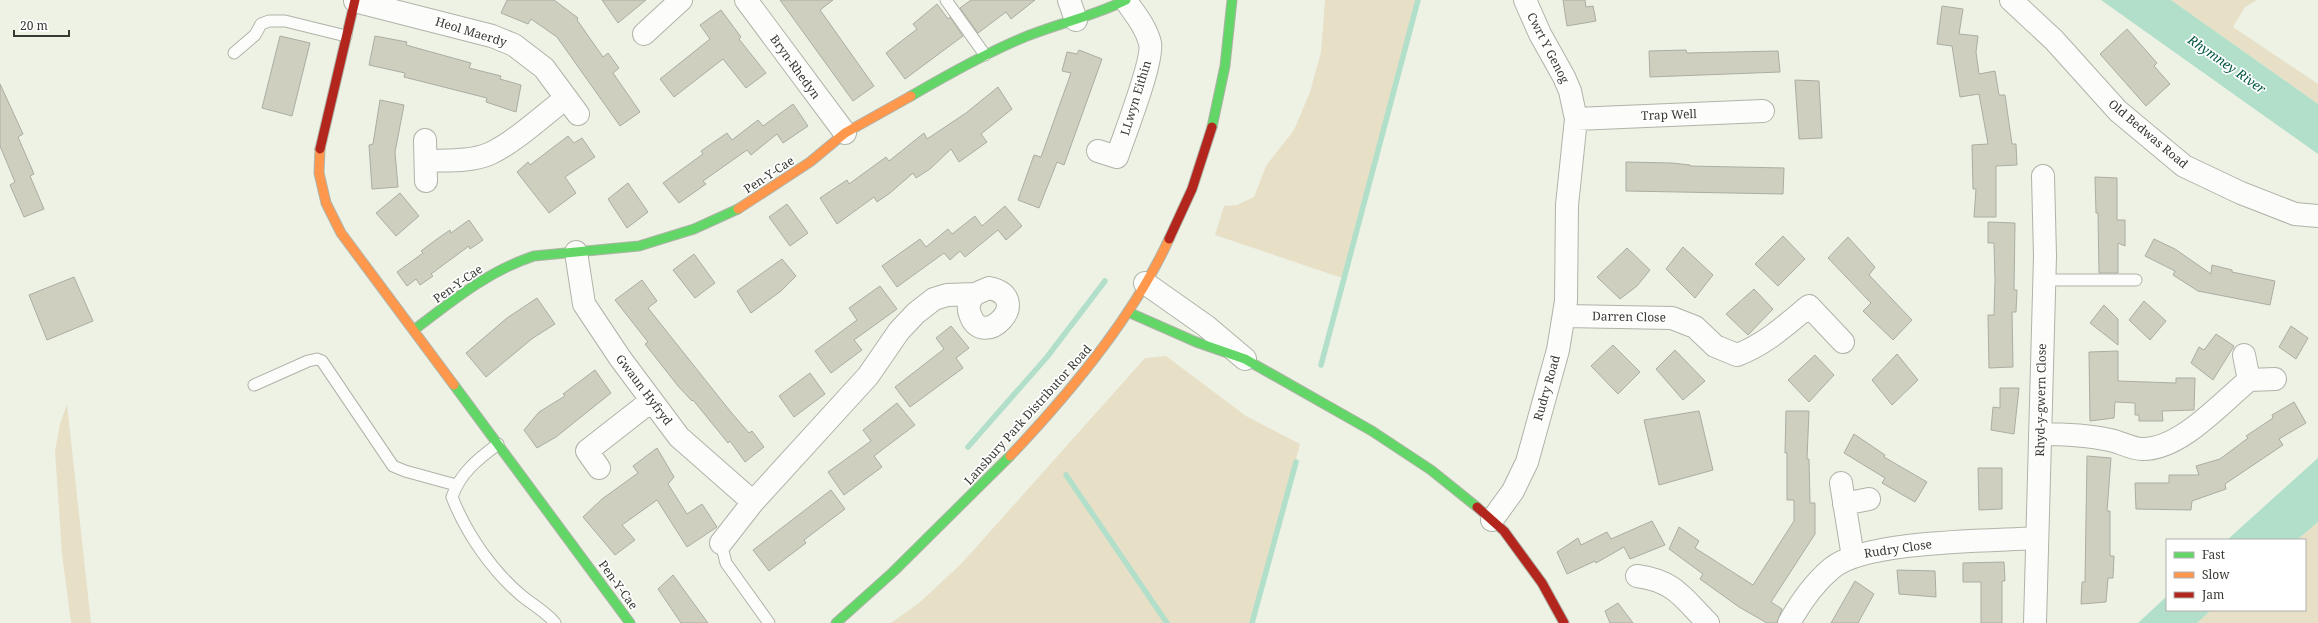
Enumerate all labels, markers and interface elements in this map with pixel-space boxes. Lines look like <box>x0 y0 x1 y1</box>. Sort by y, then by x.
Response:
street label: Cwrt Y Genog <box>1523 9 1574 87</box>
scale bar <box>14 12 69 38</box>
street label: Heol Maerdy <box>433 13 509 51</box>
text: 20 m <box>20 17 48 34</box>
water label: Rhymney River <box>2184 30 2270 98</box>
street label: Bryn-Rhedyn <box>766 31 825 102</box>
street label: LLwyn Eithin <box>1116 58 1155 137</box>
street label: Old Bedwas Road <box>2105 95 2192 172</box>
street label: Trap Well <box>1641 105 1697 124</box>
street label: Pen-Y-Cae <box>740 152 797 197</box>
street label: Pen-Y-Cae <box>430 260 486 307</box>
street label: Darren Close <box>1592 307 1666 326</box>
street label: Lansbury Park Distributor Road <box>960 340 1096 488</box>
street label: Rhyd-y-gwern Close <box>2031 343 2050 457</box>
street label: Gwaun Hyfryd <box>612 351 677 429</box>
street label: Rudry Road <box>1529 353 1564 423</box>
street label: Rudry Close <box>1863 535 1933 562</box>
legend <box>2166 539 2306 611</box>
text: Fast <box>2202 546 2225 563</box>
street label: Pen-Y-Cae <box>595 557 642 613</box>
text: Slow <box>2202 566 2230 583</box>
text: Jam <box>2201 586 2224 603</box>

